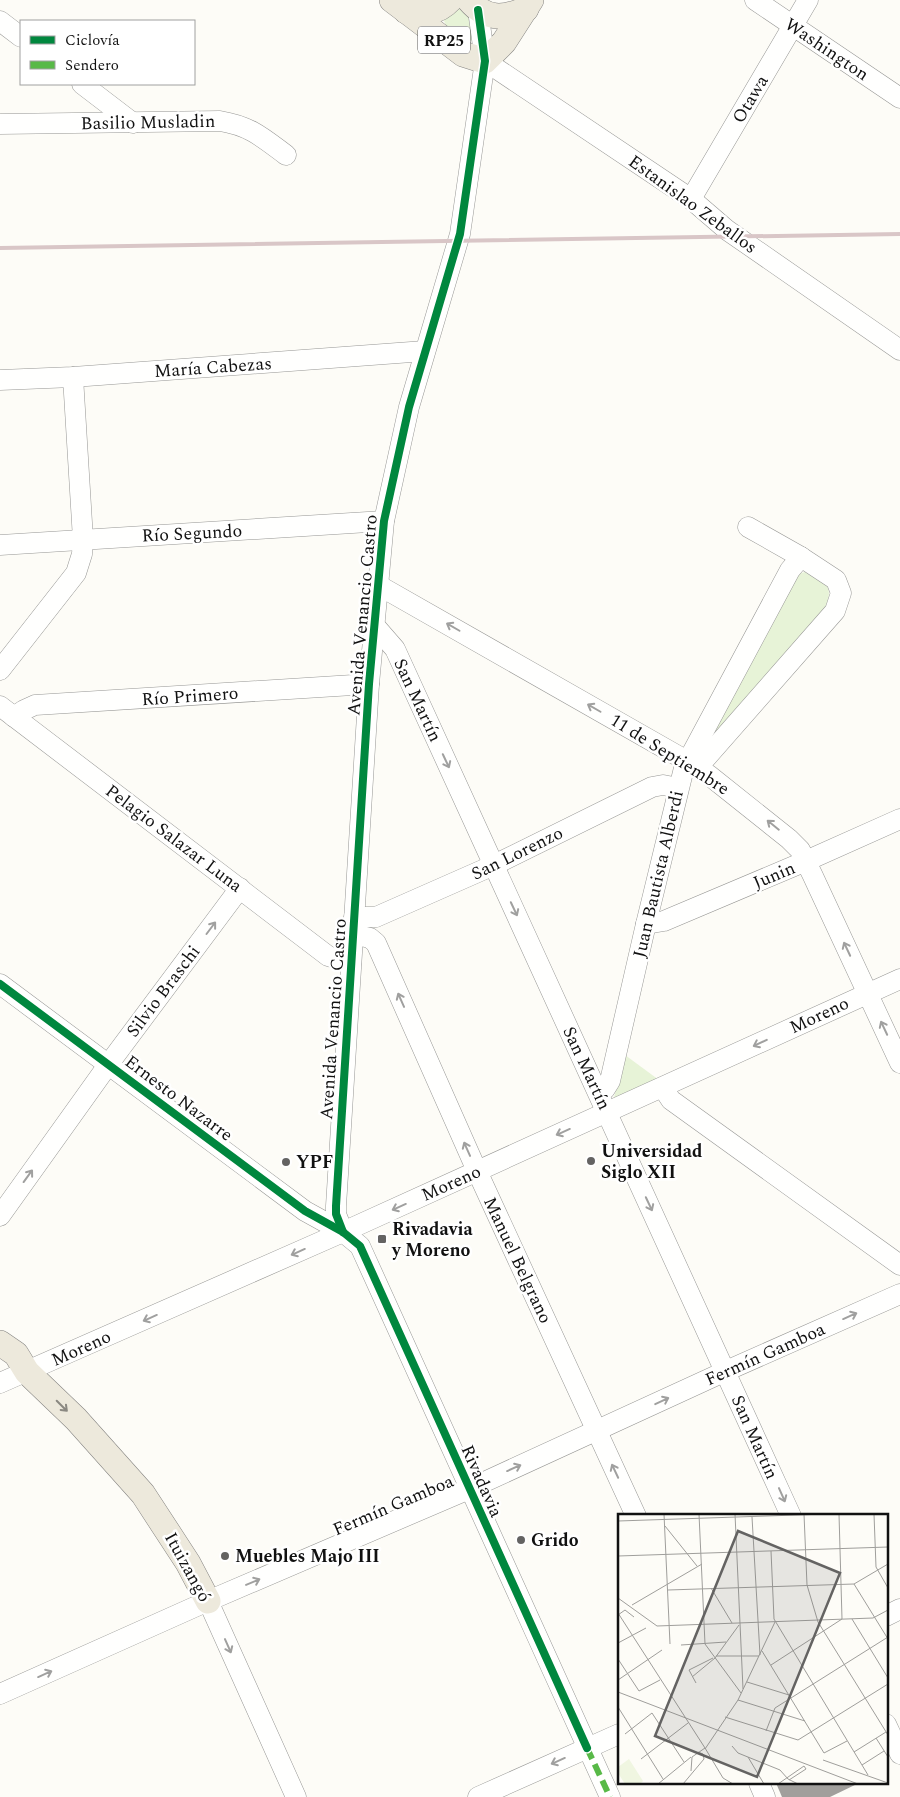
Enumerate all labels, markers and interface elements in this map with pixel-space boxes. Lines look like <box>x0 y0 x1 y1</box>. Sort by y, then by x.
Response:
street label: Washington <box>779 11 874 88</box>
legend <box>20 20 195 85</box>
road number: RP25 <box>418 26 470 54</box>
text: Ciclovía <box>65 29 120 52</box>
text: Sendero <box>65 54 119 77</box>
street label: Otawa <box>725 70 776 129</box>
street label: Basilio Musladin <box>80 108 216 137</box>
street label: Estanislao Zeballos <box>623 148 763 260</box>
street label: María Cabezas <box>153 350 273 385</box>
street label: Avenida Venancio Castro <box>340 513 385 717</box>
street label: Río Segundo <box>141 517 243 550</box>
one-way arrow <box>446 622 461 632</box>
street label: San Martín <box>386 654 449 746</box>
street label: Río Primero <box>141 680 239 713</box>
one-way arrow <box>587 703 602 712</box>
street label: 11 de Septiembre <box>605 707 735 802</box>
one-way arrow <box>442 753 451 768</box>
street label: Pelagio Salazar Luna <box>99 778 248 899</box>
street label: Juan Bautista Alberdi <box>626 788 691 960</box>
street label: San Lorenzo <box>467 820 568 887</box>
one-way arrow <box>767 820 780 831</box>
street label: Junin <box>749 855 799 896</box>
one-way arrow <box>509 901 519 916</box>
street label: Avenida Venancio Castro <box>313 918 354 1121</box>
one-way arrow <box>205 922 216 935</box>
street label: Silvio Braschi <box>120 940 207 1043</box>
one-way arrow <box>842 942 851 957</box>
street label: Moreno <box>785 990 853 1041</box>
one-way arrow <box>396 993 406 1008</box>
one-way arrow <box>878 1021 888 1036</box>
street label: San Martín <box>555 1022 618 1114</box>
one-way arrow <box>753 1039 768 1048</box>
street label: Ernesto Nazarre <box>119 1049 239 1148</box>
one-way arrow <box>556 1128 571 1138</box>
place label: Universidad Siglo XII <box>601 1138 703 1186</box>
one-way arrow <box>462 1142 472 1157</box>
place label: YPF <box>296 1149 333 1176</box>
marker: Universidad Siglo XII <box>585 1155 597 1167</box>
marker: YPF <box>280 1156 292 1168</box>
street label: Moreno <box>417 1158 485 1209</box>
one-way arrow <box>23 1169 33 1183</box>
street label: Manuel Belgrano <box>476 1192 559 1328</box>
one-way arrow <box>645 1196 655 1211</box>
one-way arrow <box>392 1202 407 1212</box>
place label: Rivadavia y Moreno <box>391 1216 473 1264</box>
marker: Rivadavia y Moreno <box>376 1233 388 1245</box>
one-way arrow <box>291 1247 306 1257</box>
one-way arrow <box>842 1311 857 1321</box>
one-way arrow <box>143 1313 158 1323</box>
street label: Fermín Gamboa <box>701 1316 830 1393</box>
street label: Moreno <box>47 1323 115 1374</box>
street label: San Martín <box>724 1391 785 1484</box>
one-way arrow <box>654 1396 669 1405</box>
one-way arrow <box>56 1400 68 1412</box>
street label: Rivadavia <box>454 1441 510 1522</box>
one-way arrow <box>506 1463 521 1473</box>
one-way arrow <box>610 1464 620 1479</box>
street label: Fermín Gamboa <box>329 1468 458 1543</box>
one-way arrow <box>778 1487 787 1502</box>
inset map <box>618 1514 888 1784</box>
street label: Ituizangó <box>157 1527 218 1607</box>
place label: Grido <box>531 1527 579 1554</box>
marker: Grido <box>515 1534 527 1546</box>
place label: Muebles Majo III <box>235 1543 380 1570</box>
marker: Muebles Majo III <box>219 1550 231 1562</box>
one-way arrow <box>245 1577 260 1586</box>
one-way arrow <box>224 1638 233 1653</box>
one-way arrow <box>37 1669 52 1679</box>
one-way arrow <box>551 1756 566 1766</box>

